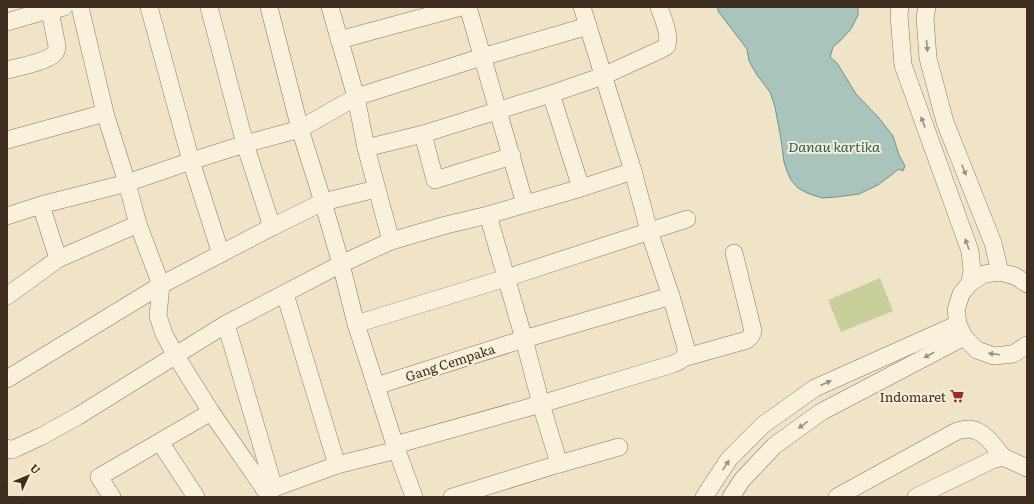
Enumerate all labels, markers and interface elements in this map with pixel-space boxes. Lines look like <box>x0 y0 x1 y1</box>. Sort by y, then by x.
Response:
one-way arrow <box>924 40 930 52</box>
one-way arrow <box>920 116 926 128</box>
water label: Danau kartika <box>788 136 880 156</box>
one-way arrow <box>961 164 967 176</box>
one-way arrow <box>964 238 970 250</box>
street label: Gang Cempaka <box>403 339 497 385</box>
one-way arrow <box>988 351 1000 357</box>
one-way arrow <box>923 352 935 359</box>
one-way arrow <box>820 380 831 386</box>
place label: Indomaret <box>880 387 947 406</box>
supermarket icon: Indomaret <box>949 388 965 404</box>
one-way arrow <box>798 421 809 429</box>
north arrow <box>8 456 48 496</box>
one-way arrow <box>722 459 730 470</box>
text: U <box>27 460 45 477</box>

